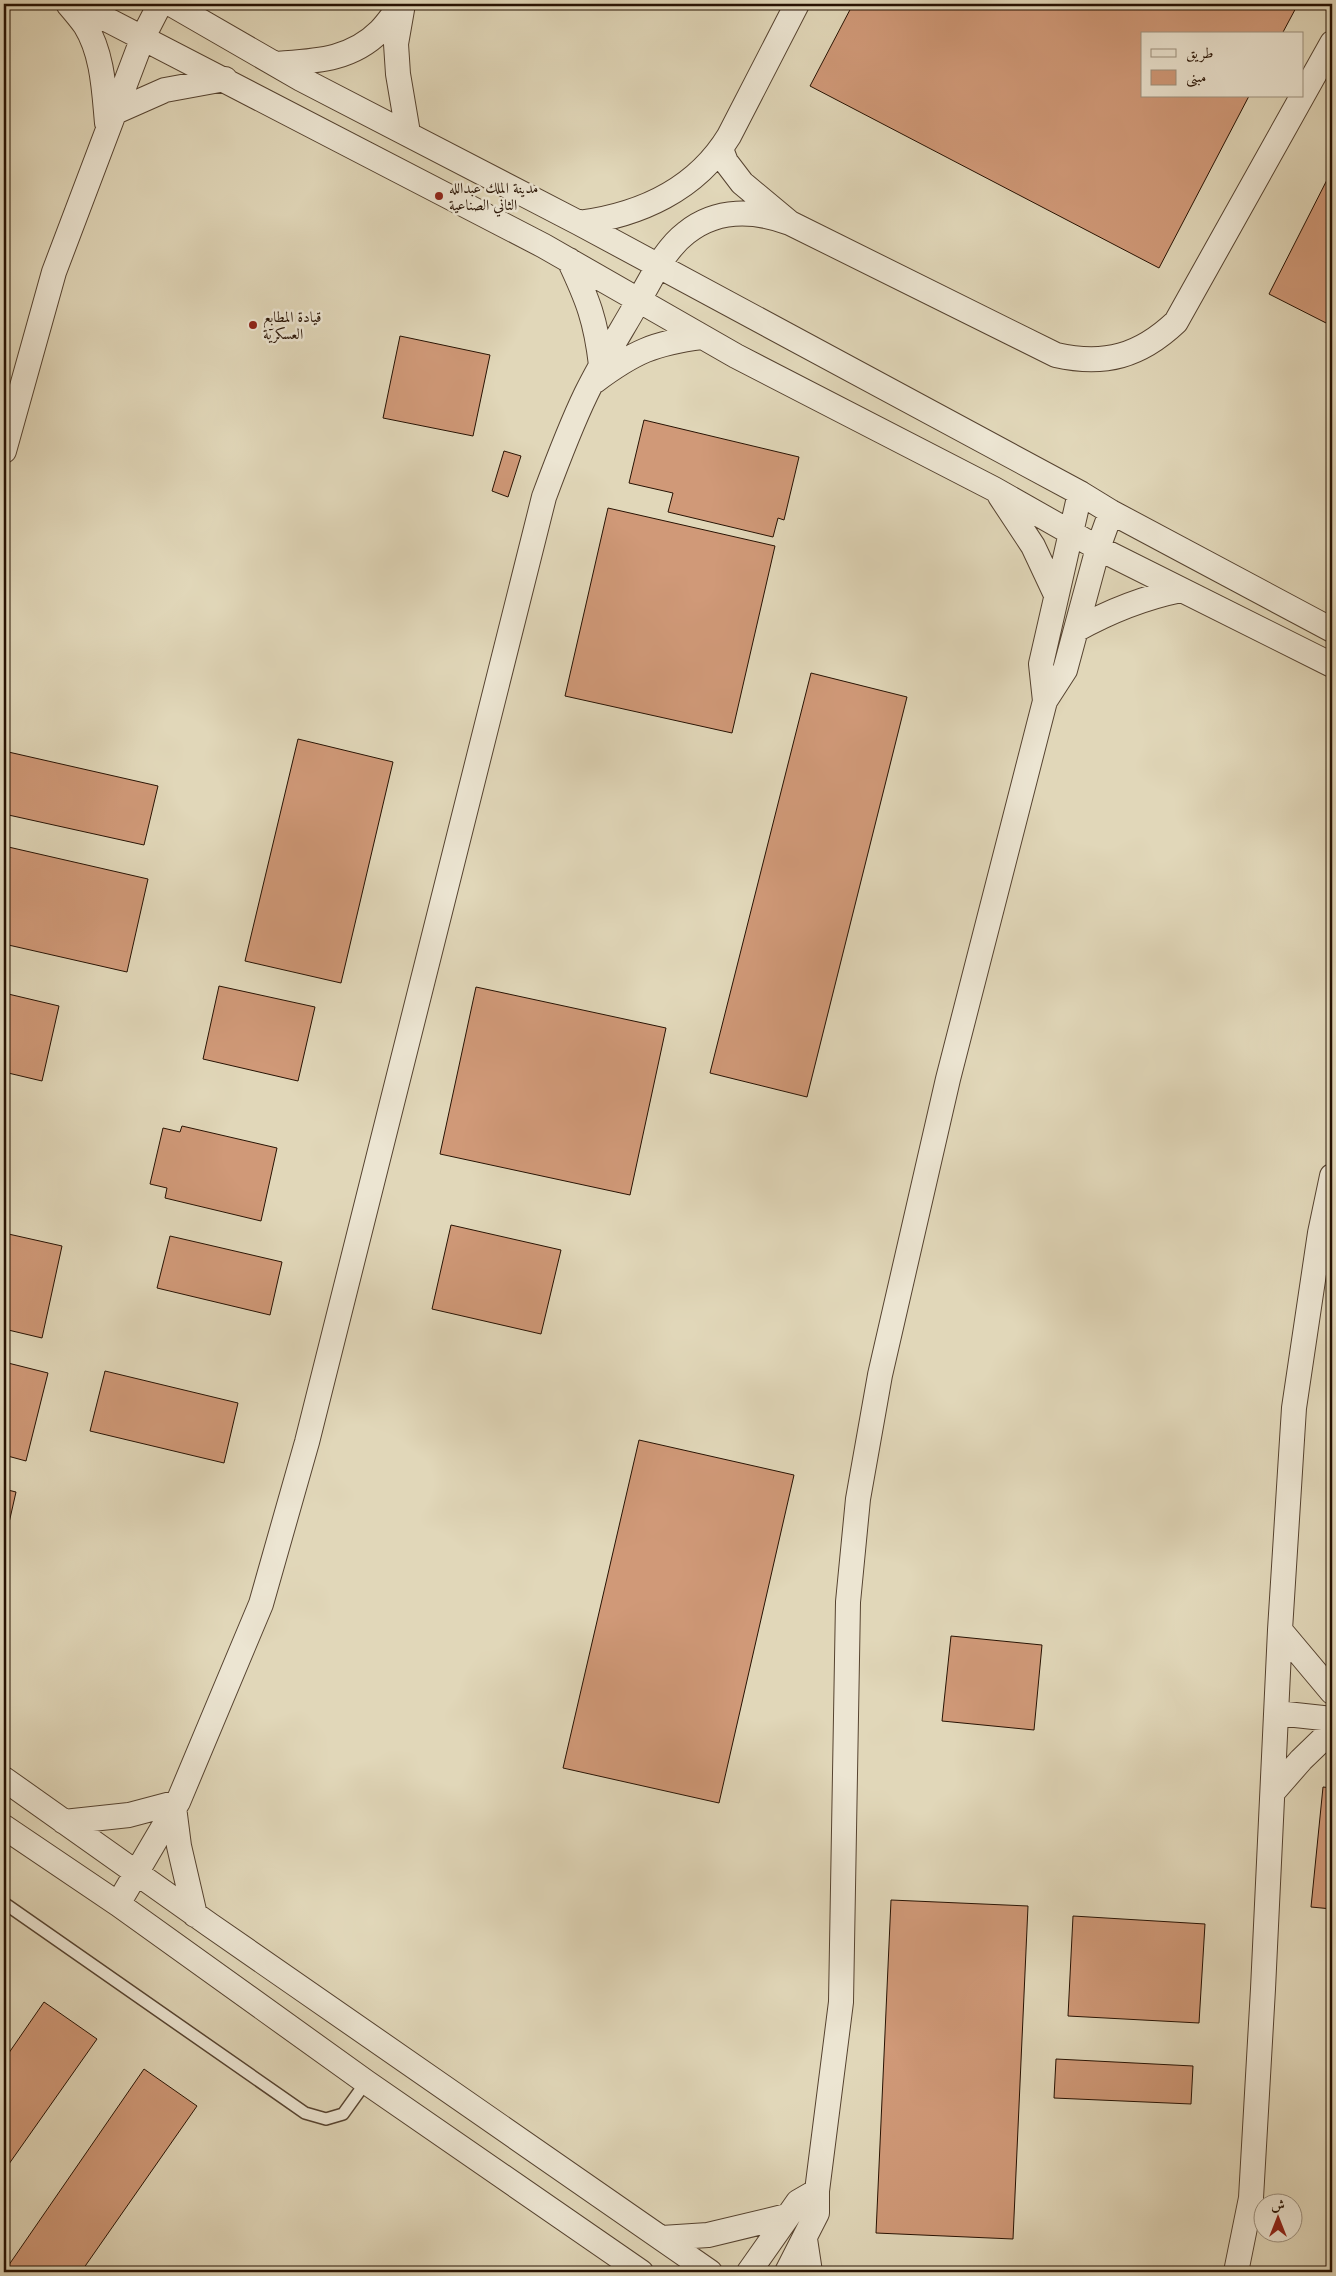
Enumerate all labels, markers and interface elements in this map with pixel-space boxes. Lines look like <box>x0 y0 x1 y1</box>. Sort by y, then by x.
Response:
legend <box>1141 32 1304 98</box>
text: طريق <box>1186 43 1213 63</box>
text: مبنى <box>1186 67 1206 88</box>
place label: مدينة الملك عبدالله الثاني الصناعية <box>449 178 538 217</box>
marker: مدينة الملك عبدالله الثاني الصناعية <box>433 190 445 202</box>
place label: قيادة المطابع العسكرية <box>263 307 321 344</box>
marker: قيادة المطابع العسكرية <box>247 319 259 331</box>
north arrow <box>1254 2194 1304 2244</box>
text: ش <box>1271 2196 1285 2214</box>

